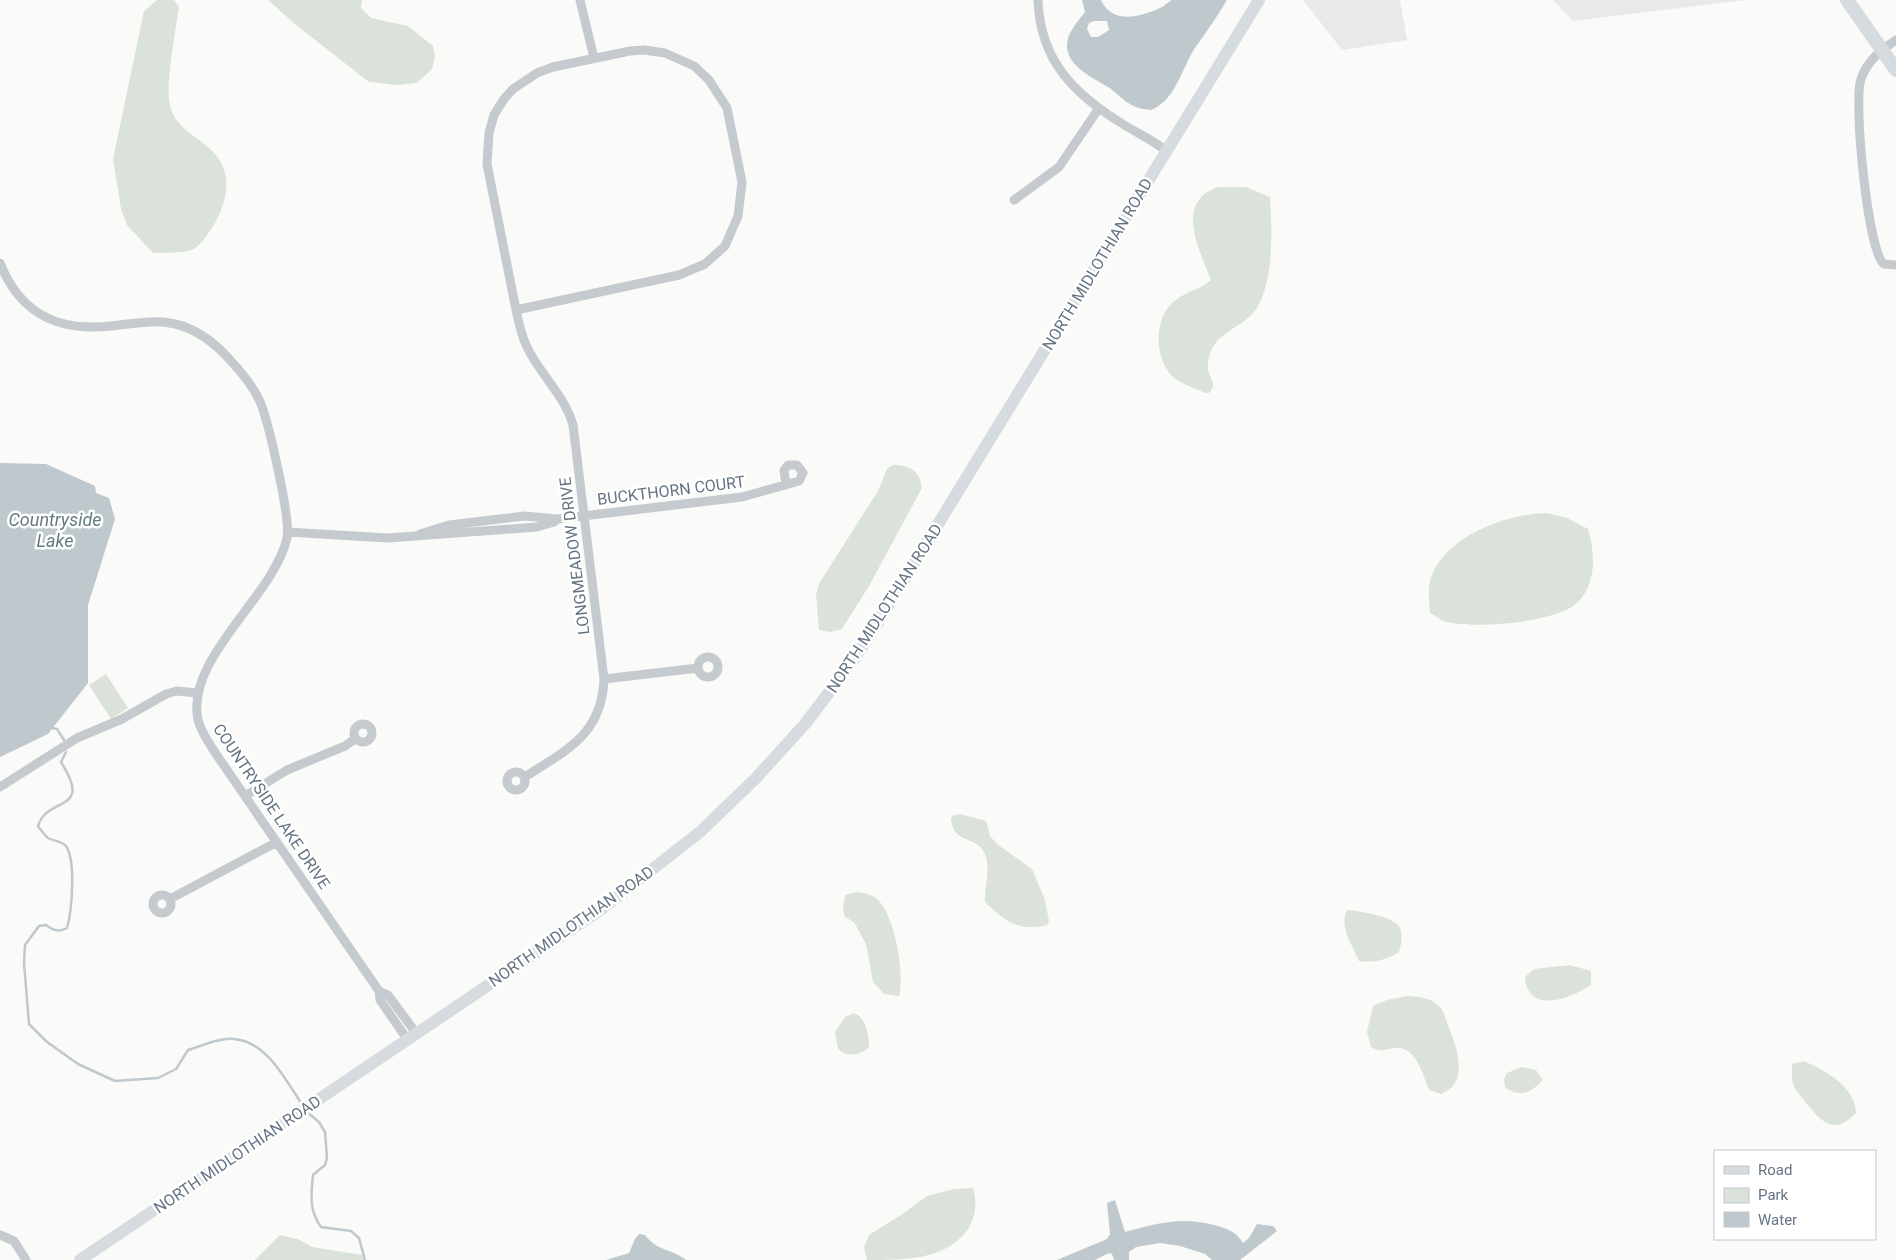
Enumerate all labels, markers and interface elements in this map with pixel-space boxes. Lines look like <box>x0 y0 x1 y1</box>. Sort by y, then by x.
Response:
street label: NORTH MIDLOTHIAN ROAD <box>1038 175 1156 354</box>
street label: BUCKTHORN COURT <box>596 472 746 509</box>
street label: LONGMEADOW DRIVE <box>555 476 594 636</box>
water label: Countryside Lake <box>9 509 102 551</box>
street label: NORTH MIDLOTHIAN ROAD <box>823 520 946 696</box>
street label: COUNTRYSIDE LAKE DRIVE <box>209 720 334 893</box>
street label: NORTH MIDLOTHIAN ROAD <box>485 862 658 991</box>
street label: NORTH MIDLOTHIAN ROAD <box>150 1091 324 1217</box>
legend <box>1714 1150 1876 1240</box>
text: Road <box>1758 1161 1792 1179</box>
text: Park <box>1758 1186 1789 1204</box>
text: Water <box>1758 1211 1797 1229</box>

